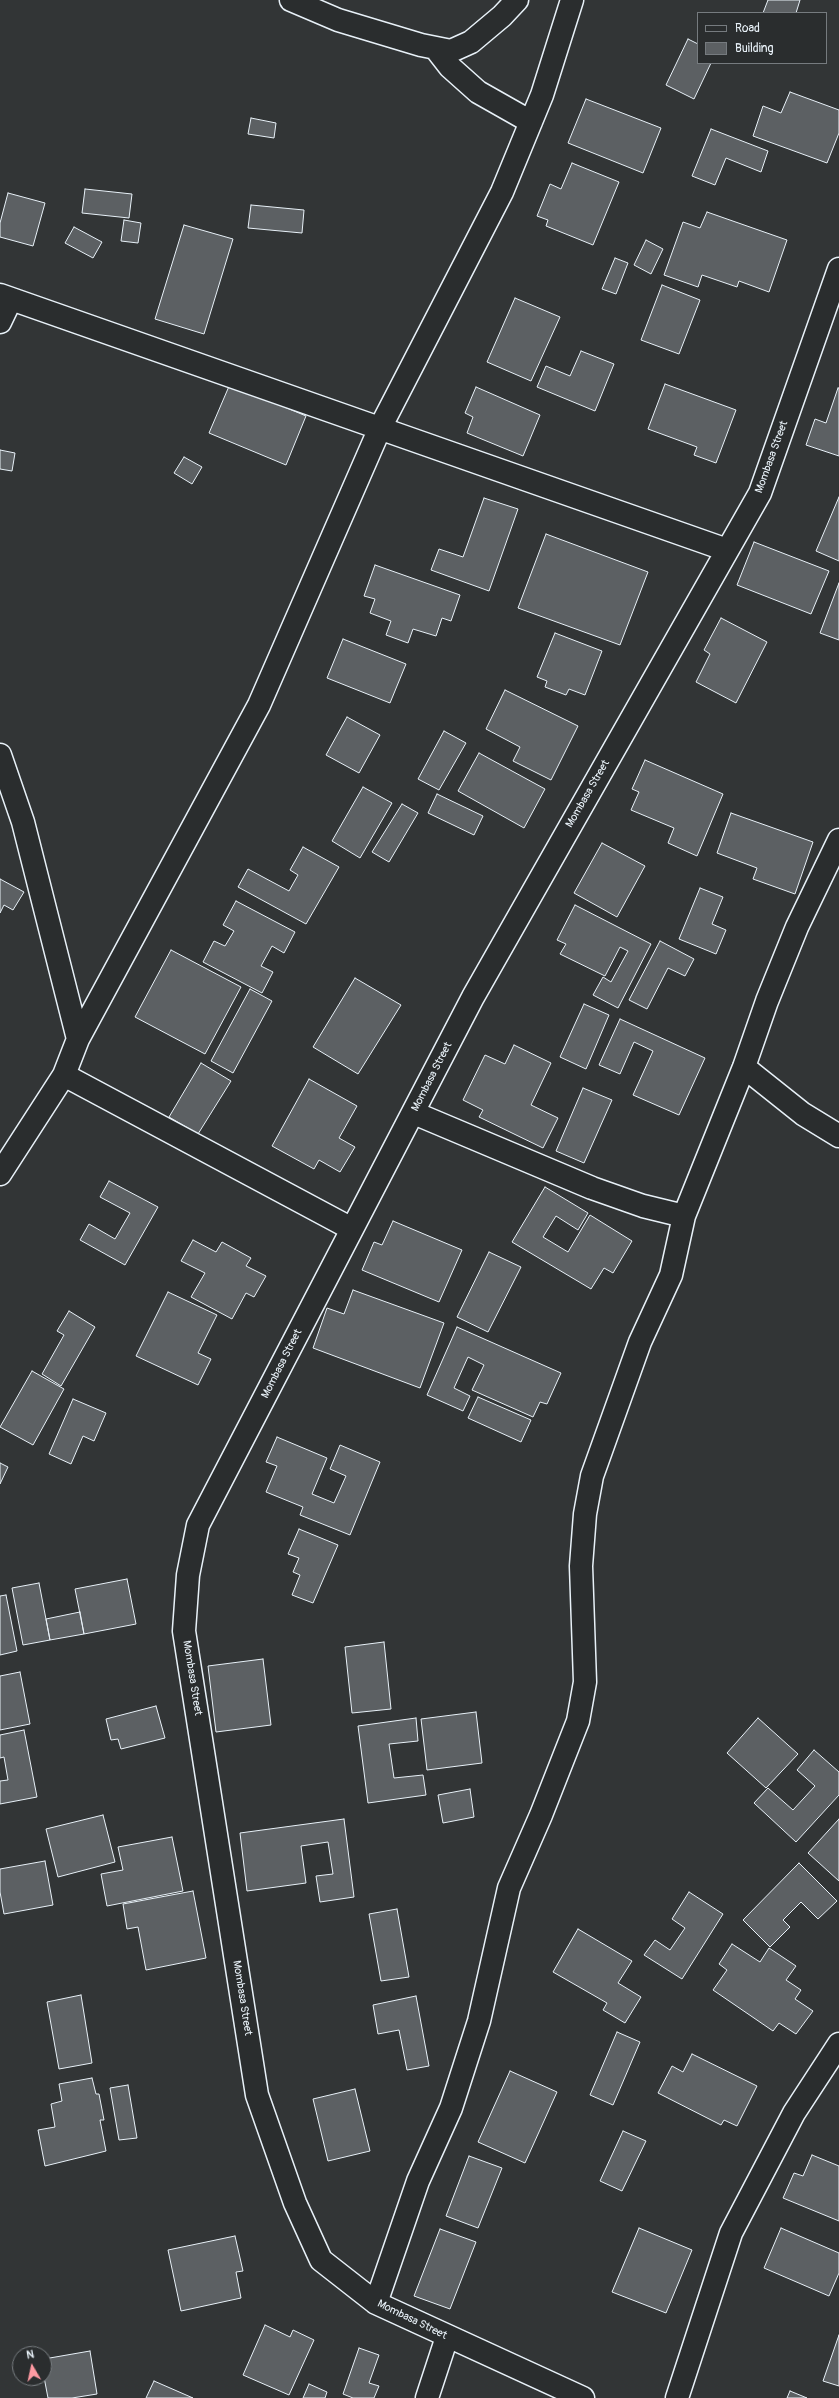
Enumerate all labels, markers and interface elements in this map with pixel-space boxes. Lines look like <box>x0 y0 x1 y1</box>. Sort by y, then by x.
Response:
legend <box>697 12 827 64</box>
text: Road <box>735 21 760 36</box>
text: Building <box>735 41 774 56</box>
street label: Mombasa Street <box>753 419 791 495</box>
street label: Mombasa Street <box>563 758 613 830</box>
street label: Mombasa Street <box>409 1040 455 1114</box>
street label: Mombasa Street <box>259 1327 305 1401</box>
street label: Mombasa Street <box>180 1639 204 1717</box>
street label: Mombasa Street <box>230 1959 254 2037</box>
street label: Mombasa Street <box>375 2297 449 2343</box>
north arrow <box>12 2346 52 2386</box>
text: N <box>26 2348 35 2362</box>

